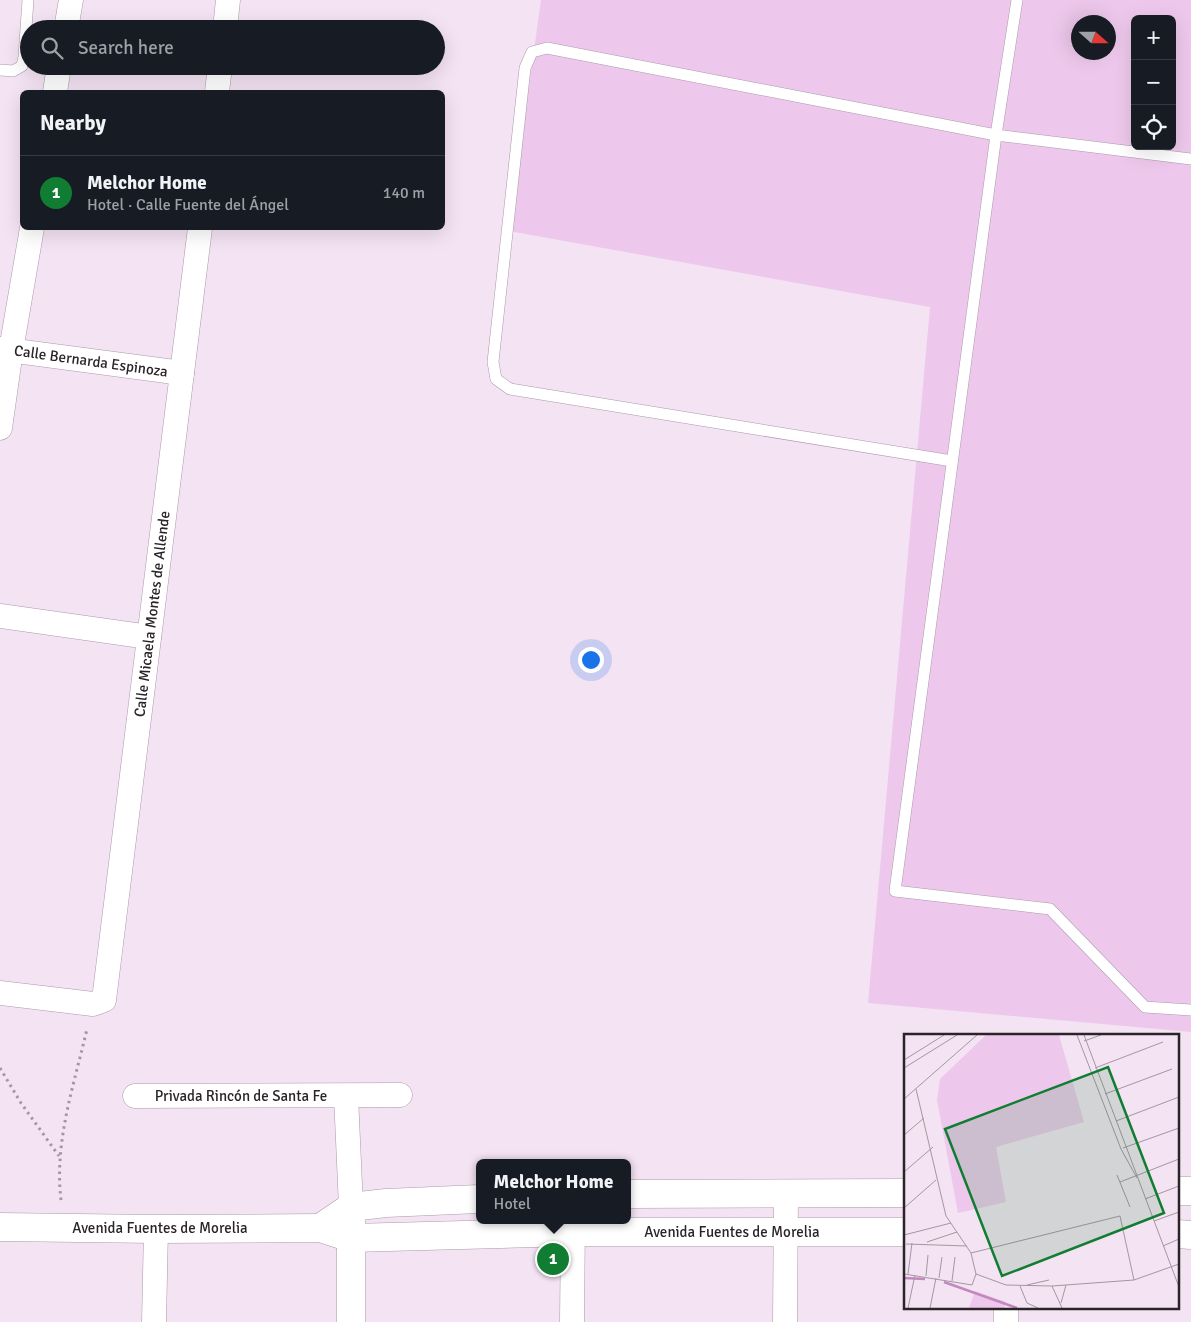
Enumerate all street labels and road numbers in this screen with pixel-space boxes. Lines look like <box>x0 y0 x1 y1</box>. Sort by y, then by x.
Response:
street label: Calle Bernarda Espinoza <box>13 341 169 381</box>
street label: Calle Micaela Montes de Allende <box>130 510 174 718</box>
street label: Privada Rincón de Santa Fe <box>155 1087 327 1105</box>
street label: Avenida Fuentes de Morelia <box>72 1219 248 1237</box>
street label: Avenida Fuentes de Morelia <box>644 1223 820 1241</box>

